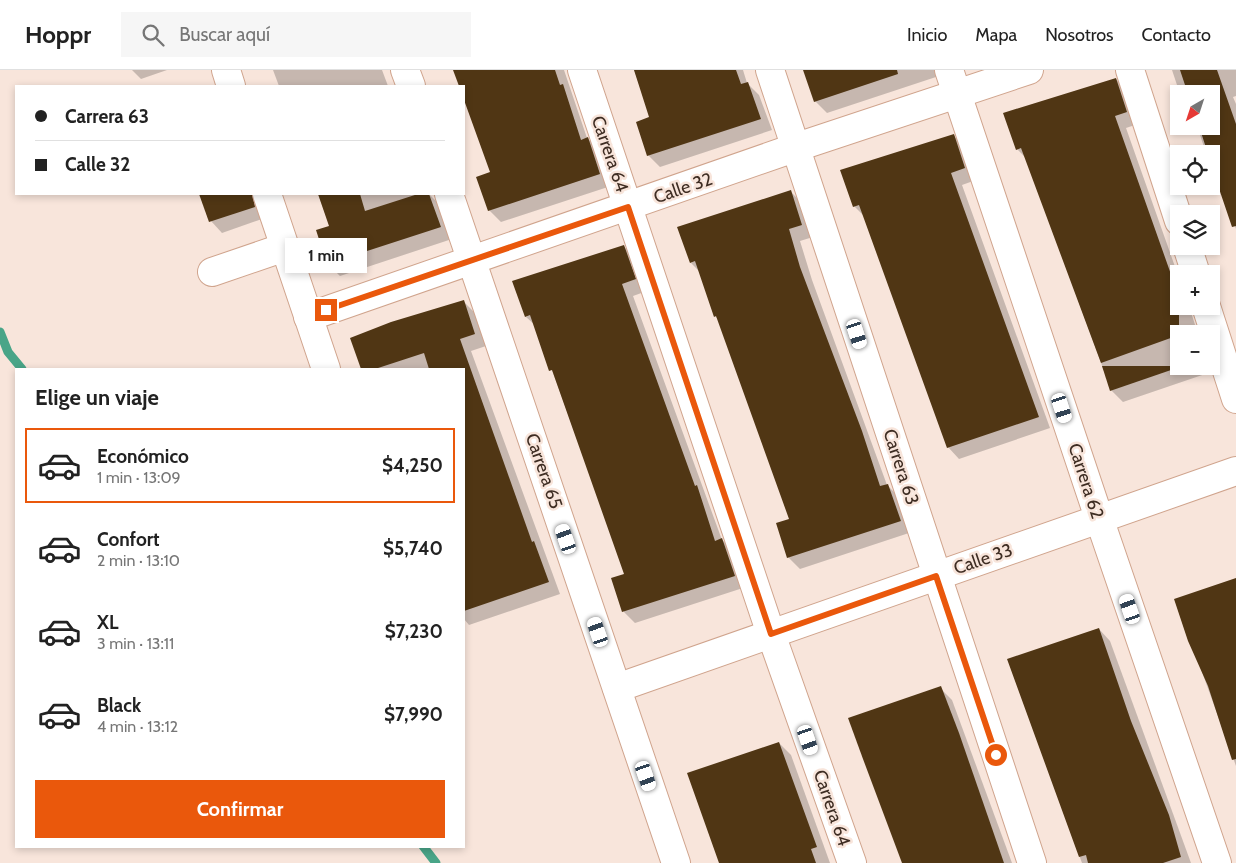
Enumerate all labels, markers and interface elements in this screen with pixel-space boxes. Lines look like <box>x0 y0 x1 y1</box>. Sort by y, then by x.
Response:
search box <box>121 12 471 57</box>
text: Hoppr <box>25 20 91 49</box>
icon: search <box>139 21 167 49</box>
text: Buscar aquí <box>179 23 270 46</box>
text: Inicio <box>907 24 947 46</box>
text: Mapa <box>975 24 1017 46</box>
text: Nosotros <box>1045 24 1114 46</box>
text: Contacto <box>1142 24 1211 46</box>
north arrow <box>1170 85 1220 135</box>
map controls <box>1170 85 1220 375</box>
text: Carrera 63 <box>65 105 149 128</box>
street label: Carrera 64 <box>587 113 633 195</box>
button: locate <box>1170 145 1220 195</box>
text: Calle 32 <box>65 153 130 176</box>
street label: Calle 32 <box>651 168 715 208</box>
button: layers <box>1170 205 1220 255</box>
callout: 1 min <box>285 238 367 272</box>
text: 1 min <box>308 246 344 265</box>
button: + <box>1170 265 1220 315</box>
route end <box>315 299 337 321</box>
car <box>845 317 868 351</box>
button: − <box>1170 325 1220 375</box>
text: Elige un viaje <box>35 384 159 411</box>
car <box>1050 391 1073 425</box>
street label: Carrera 63 <box>878 426 924 508</box>
street label: Carrera 65 <box>521 430 567 512</box>
street label: Carrera 62 <box>1063 441 1109 521</box>
icon: car <box>37 443 82 488</box>
text: Económico <box>97 445 189 468</box>
text: $4,250 <box>382 454 443 477</box>
text: 1 min · 13:09 <box>97 468 181 487</box>
car <box>554 522 577 556</box>
icon: car <box>37 526 82 571</box>
text: Confort <box>97 528 160 551</box>
text: $5,740 <box>383 537 443 560</box>
street label: Calle 33 <box>951 539 1015 579</box>
text: 2 min · 13:10 <box>97 551 180 570</box>
car <box>1118 592 1141 626</box>
icon: car <box>37 609 82 654</box>
text: XL <box>97 611 118 634</box>
car <box>586 615 609 649</box>
text: $7,230 <box>385 620 443 643</box>
text: 3 min · 13:11 <box>97 634 174 653</box>
icon: car <box>37 692 82 737</box>
text: Black <box>97 694 141 717</box>
text: $7,990 <box>384 703 443 726</box>
text: 4 min · 13:12 <box>97 717 178 736</box>
car <box>796 723 819 757</box>
route start <box>985 744 1007 766</box>
car <box>634 759 657 793</box>
street label: Carrera 64 <box>809 767 855 849</box>
button: Confirmar <box>35 780 445 838</box>

